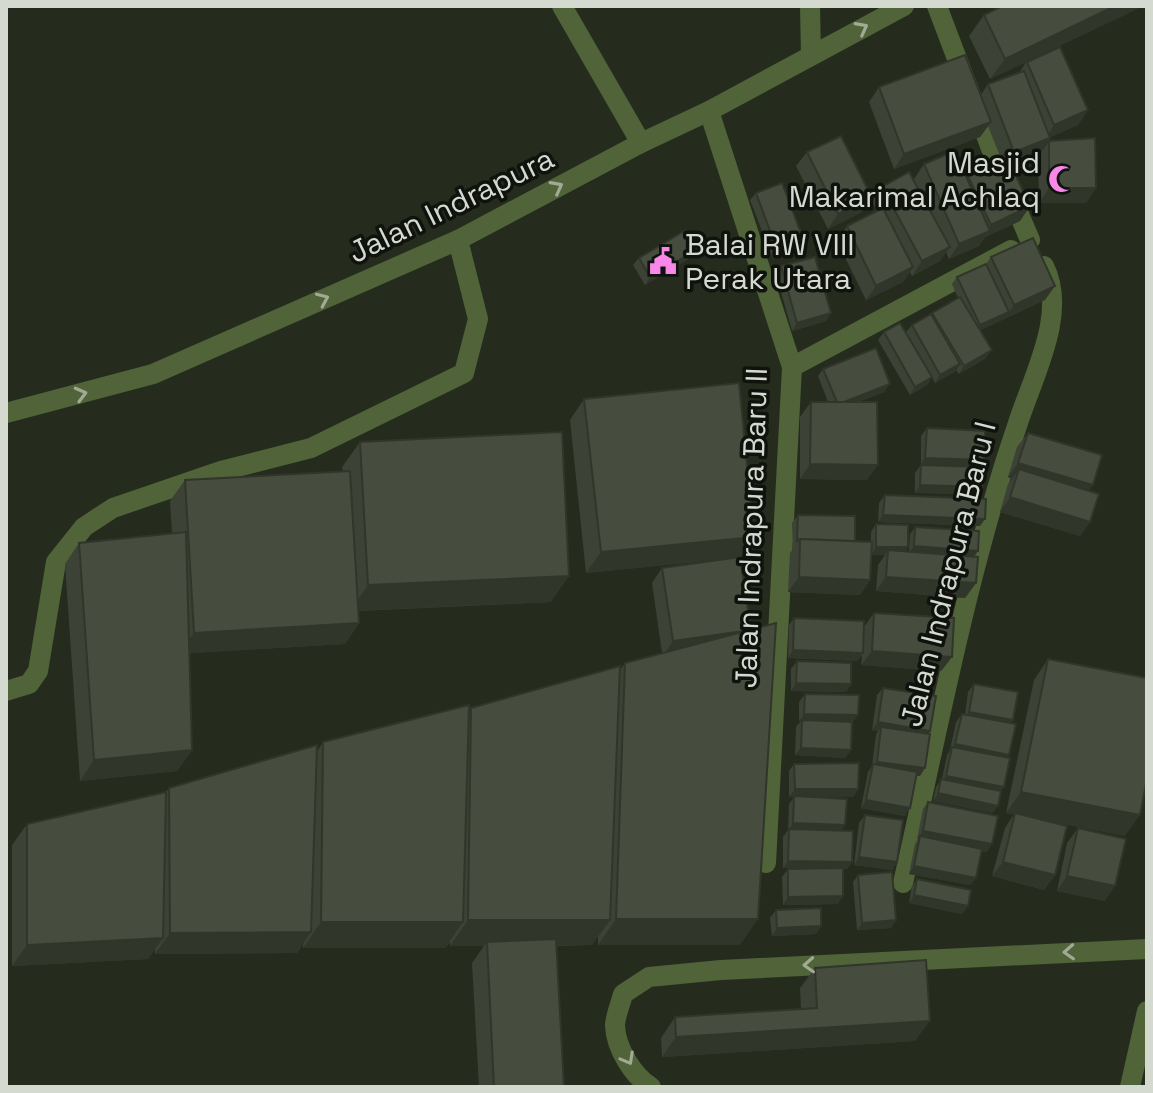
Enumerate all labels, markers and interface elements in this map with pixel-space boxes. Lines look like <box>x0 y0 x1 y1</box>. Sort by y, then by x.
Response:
one-way arrow <box>854 23 869 38</box>
street label: Jalan Indrapura <box>342 138 560 272</box>
place label: Masjid Makarimal Achlaq <box>789 143 1040 216</box>
mosque icon: Masjid Makarimal Achlaq <box>1047 164 1077 194</box>
one-way arrow <box>549 182 564 197</box>
place label: Balai RW VIII Perak Utara <box>685 225 855 298</box>
public building icon: Balai RW VIII Perak Utara <box>648 246 678 276</box>
one-way arrow <box>315 293 329 309</box>
street label: Jalan Indrapura Baru II <box>726 367 776 689</box>
one-way arrow <box>74 386 88 403</box>
street label: Jalan Indrapura Baru I <box>891 417 1005 731</box>
one-way arrow <box>1062 944 1075 961</box>
one-way arrow <box>802 957 815 974</box>
one-way arrow <box>618 1050 633 1065</box>

